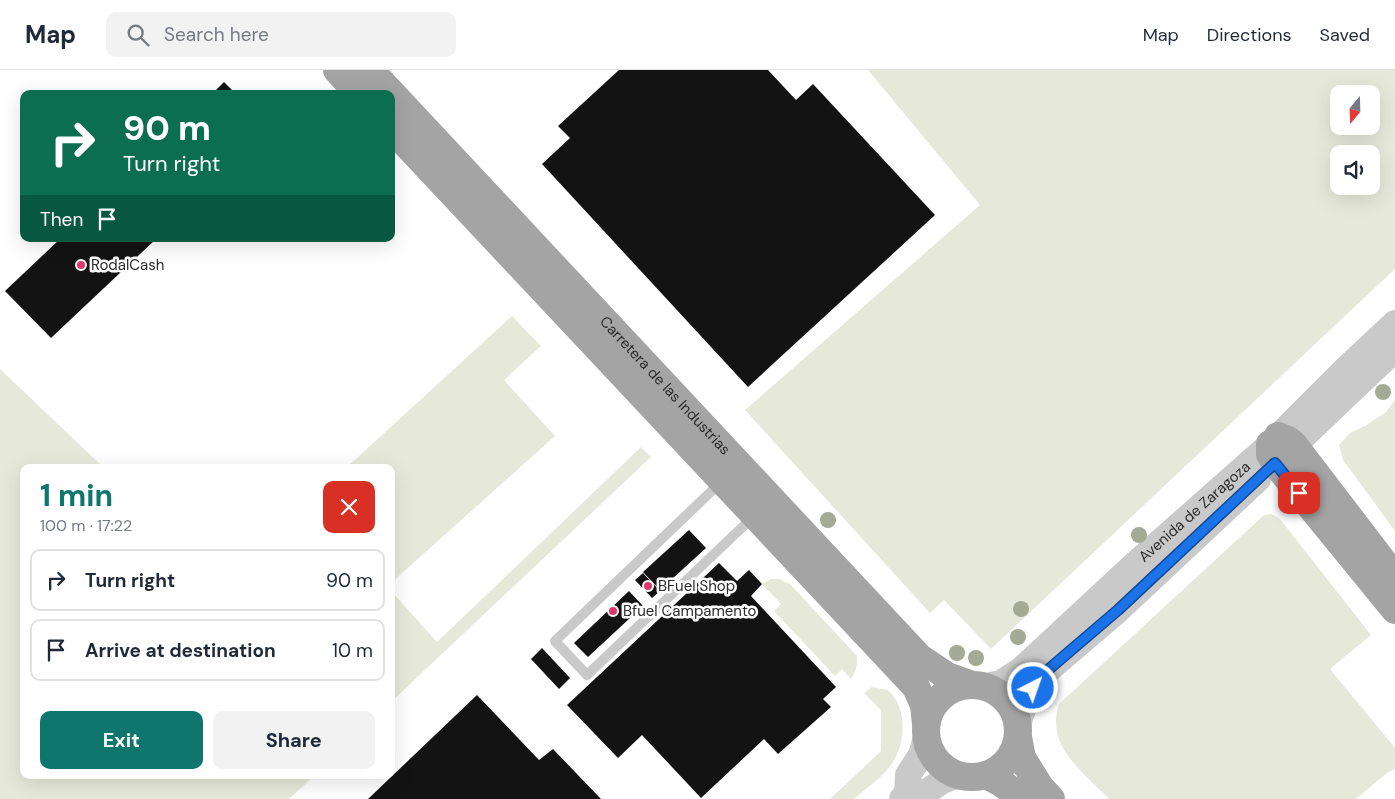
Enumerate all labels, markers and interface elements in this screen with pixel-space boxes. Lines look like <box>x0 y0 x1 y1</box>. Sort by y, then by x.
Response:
search box <box>106 12 456 57</box>
text: Map <box>25 19 76 50</box>
icon: search <box>124 21 152 49</box>
text: Search here <box>164 22 269 47</box>
text: Map <box>1143 23 1179 47</box>
text: Directions <box>1207 23 1292 47</box>
text: Saved <box>1320 23 1370 47</box>
north arrow <box>1330 85 1380 135</box>
map controls <box>1330 85 1380 195</box>
text: 90 m <box>123 105 211 151</box>
icon: right <box>40 110 105 175</box>
button: sound <box>1330 145 1380 195</box>
text: Turn right <box>123 149 220 178</box>
icon: arrive <box>93 205 121 233</box>
text: Then <box>40 207 83 232</box>
place label: RodalCash <box>91 255 164 275</box>
marker: RodalCash <box>75 259 87 271</box>
street label: Carretera de las Industrias <box>595 312 735 459</box>
street label: Avenida de Zaragoza <box>1134 457 1255 567</box>
pin <box>1278 472 1320 514</box>
text: 1 min <box>40 476 113 515</box>
icon: arrive <box>1285 479 1313 507</box>
button: close <box>323 481 375 533</box>
text: 100 m · 17:22 <box>40 515 132 536</box>
icon: right <box>42 566 70 594</box>
text: Turn right <box>85 568 175 593</box>
text: 90 m <box>326 568 373 593</box>
place label: BFuel Shop <box>658 576 735 596</box>
marker: BFuel Shop <box>642 580 654 592</box>
place label: Bfuel Campamento <box>623 601 757 621</box>
marker: Bfuel Campamento <box>607 605 619 617</box>
icon: arrive <box>42 636 70 664</box>
text: Arrive at destination <box>85 638 276 663</box>
text: 10 m <box>332 638 373 663</box>
position arrow <box>1006 661 1058 713</box>
button: Exit <box>40 711 203 769</box>
button: Share <box>213 711 375 769</box>

